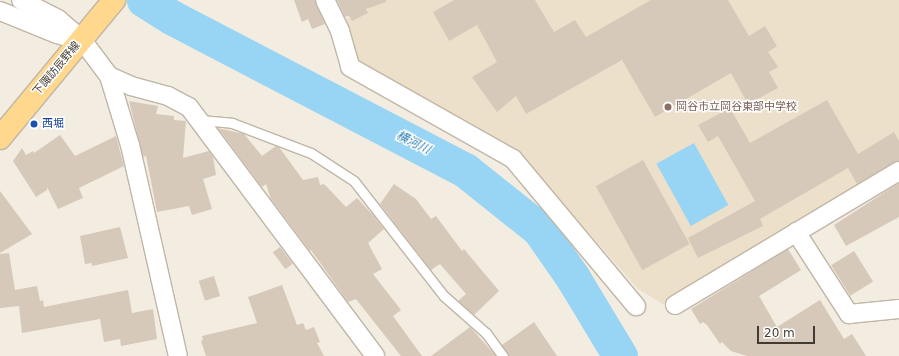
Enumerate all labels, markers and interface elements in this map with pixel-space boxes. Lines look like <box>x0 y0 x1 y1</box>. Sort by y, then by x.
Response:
street label: 下諏訪辰野線 <box>31 39 83 99</box>
place label: 岡谷市立岡谷東部中学校 <box>676 100 797 114</box>
marker: 岡谷市立岡谷東部中学校 <box>663 102 673 112</box>
place label: 西堀 <box>42 117 64 131</box>
marker: 西堀 <box>29 119 39 129</box>
water label: 横河川 <box>394 128 432 158</box>
scale bar <box>759 318 817 344</box>
text: 20 m <box>764 326 795 340</box>

